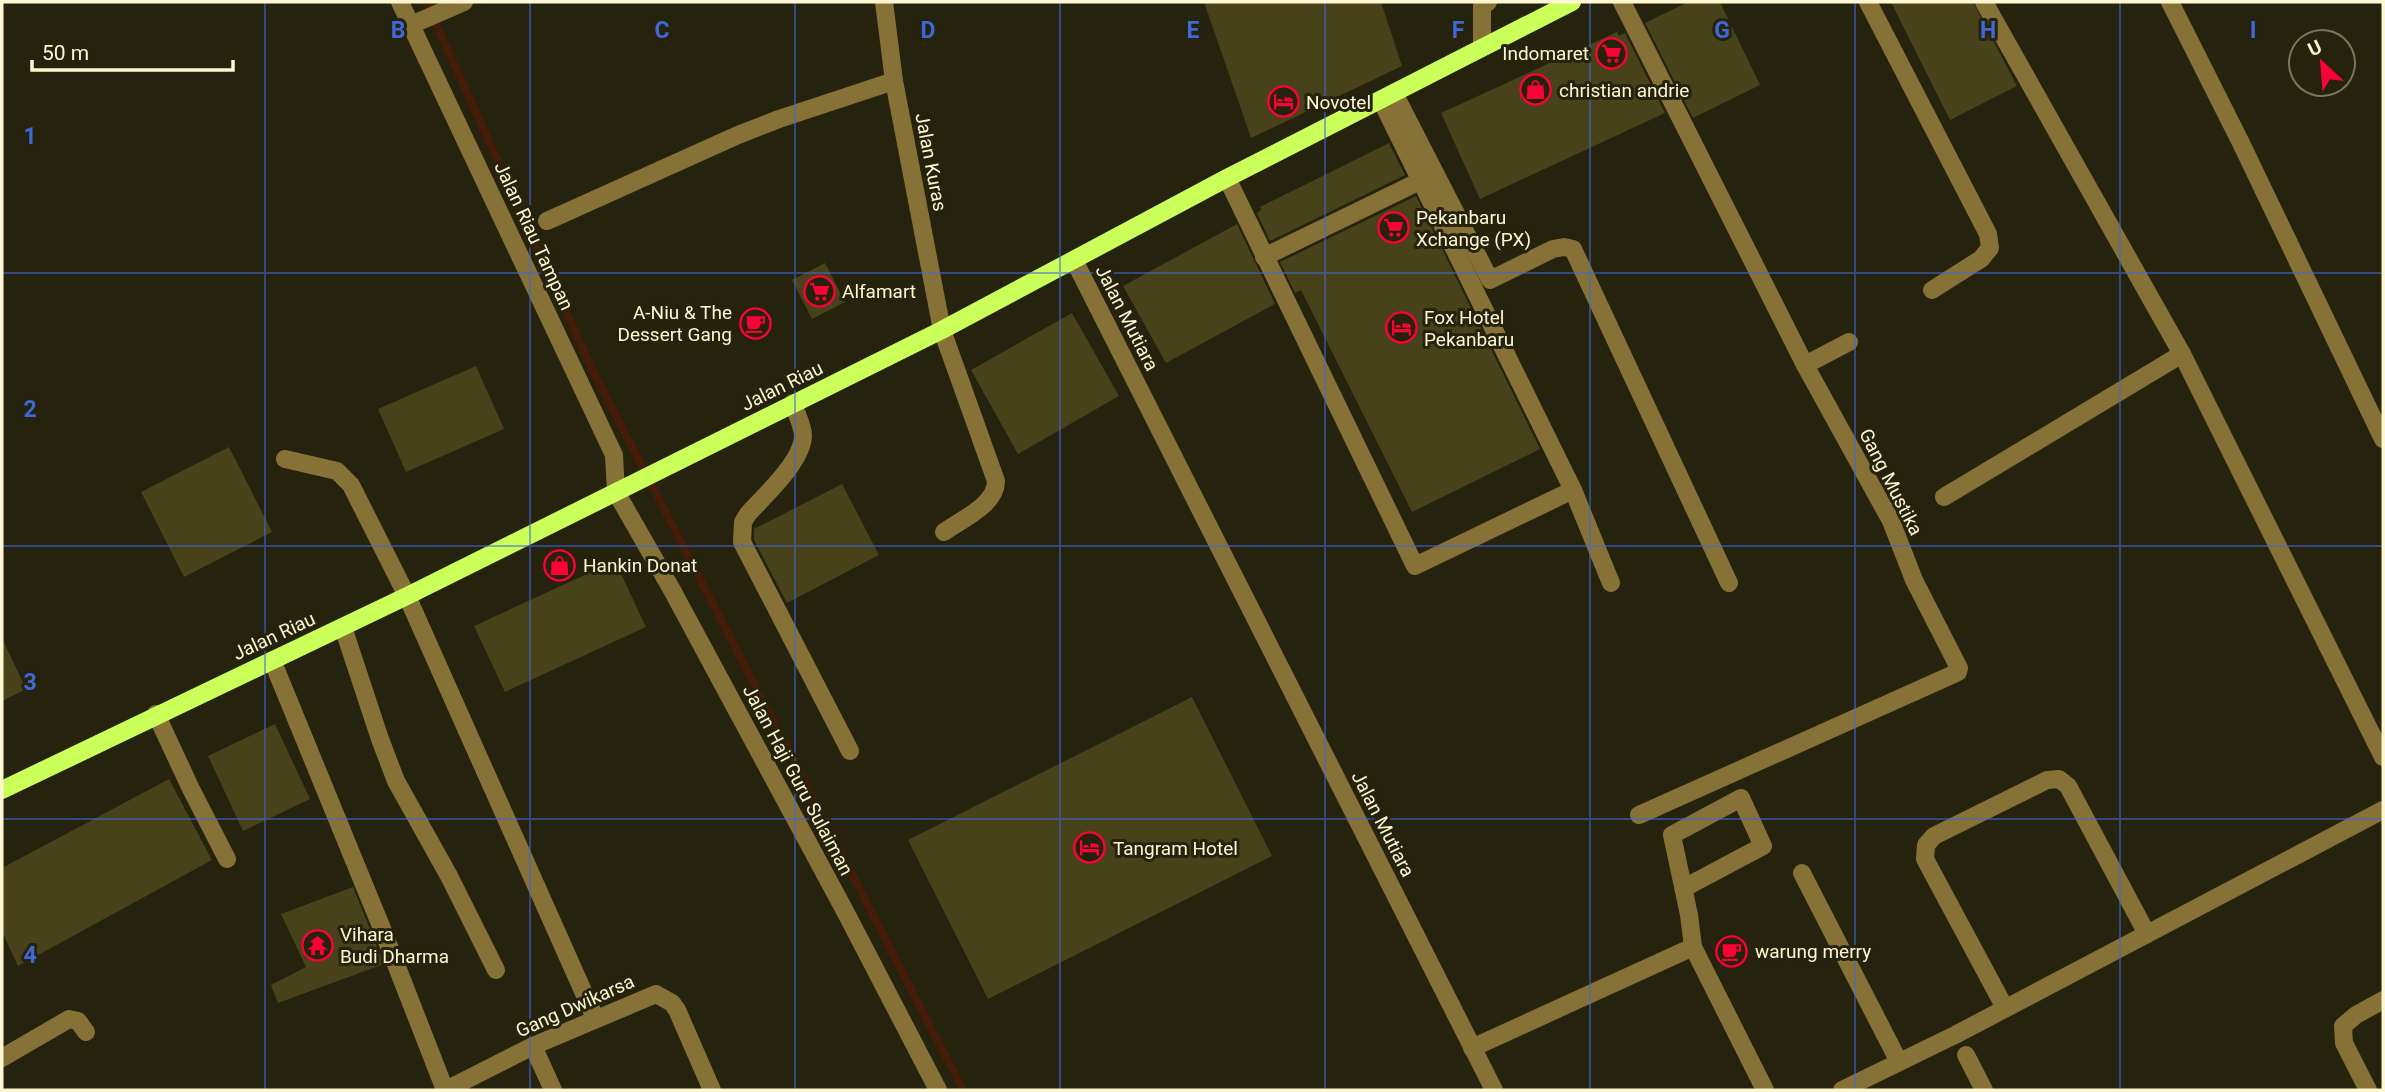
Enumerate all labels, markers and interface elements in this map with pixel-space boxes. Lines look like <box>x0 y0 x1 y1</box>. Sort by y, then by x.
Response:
text: B <box>391 17 405 44</box>
text: C <box>654 17 670 44</box>
text: D <box>921 17 935 44</box>
text: E <box>1187 17 1200 44</box>
text: F <box>1452 17 1465 44</box>
text: G <box>1714 17 1730 44</box>
text: H <box>1980 17 1996 44</box>
text: I <box>2250 17 2256 44</box>
scale bar <box>32 28 233 72</box>
north arrow <box>2287 28 2357 98</box>
text: U <box>2304 35 2325 61</box>
supermarket icon: Indomaret <box>1595 36 1629 70</box>
text: 50 m <box>42 41 89 65</box>
place label: Indomaret <box>1502 42 1589 65</box>
shop icon: christian andrie <box>1519 73 1553 107</box>
place label: christian andrie <box>1559 79 1689 102</box>
hotel icon: Novotel <box>1266 85 1300 119</box>
place label: Novotel <box>1306 91 1371 114</box>
street label: Jalan Kuras <box>910 111 952 213</box>
text: 1 <box>23 123 37 150</box>
street label: Jalan Riau Tampan <box>490 158 578 314</box>
place label: Pekanbaru Xchange (PX) <box>1416 206 1531 251</box>
supermarket icon: Pekanbaru Xchange (PX) <box>1376 211 1410 245</box>
street label: Jalan Mutiara <box>1091 261 1163 375</box>
supermarket icon: Alfamart <box>802 274 836 308</box>
place label: Alfamart <box>842 280 916 303</box>
place label: A-Niu & The Dessert Gang <box>617 301 732 346</box>
cafe icon: A-Niu & The Dessert Gang <box>738 306 772 340</box>
place label: Fox Hotel Pekanbaru <box>1424 306 1514 351</box>
hotel icon: Fox Hotel Pekanbaru <box>1384 311 1418 345</box>
street label: Jalan Riau <box>737 356 827 416</box>
text: 2 <box>23 396 37 423</box>
street label: Gang Mustika <box>1854 425 1928 539</box>
shop icon: Hankin Donat <box>543 548 577 582</box>
place label: Hankin Donat <box>583 554 697 577</box>
street label: Jalan Riau <box>229 607 319 665</box>
text: 3 <box>23 669 37 696</box>
street label: Jalan Haji Guru Sulaiman <box>738 681 858 879</box>
street label: Jalan Mutiara <box>1347 767 1419 881</box>
hotel icon: Tangram Hotel <box>1073 831 1107 865</box>
place label: Tangram Hotel <box>1113 837 1238 860</box>
place label: Vihara Budi Dharma <box>340 923 449 968</box>
temple icon: Vihara Budi Dharma <box>300 928 334 962</box>
cafe icon: warung merry <box>1715 934 1749 968</box>
place label: warung merry <box>1755 940 1871 963</box>
text: 4 <box>23 942 37 969</box>
street label: Gang Dwikarsa <box>512 970 638 1042</box>

